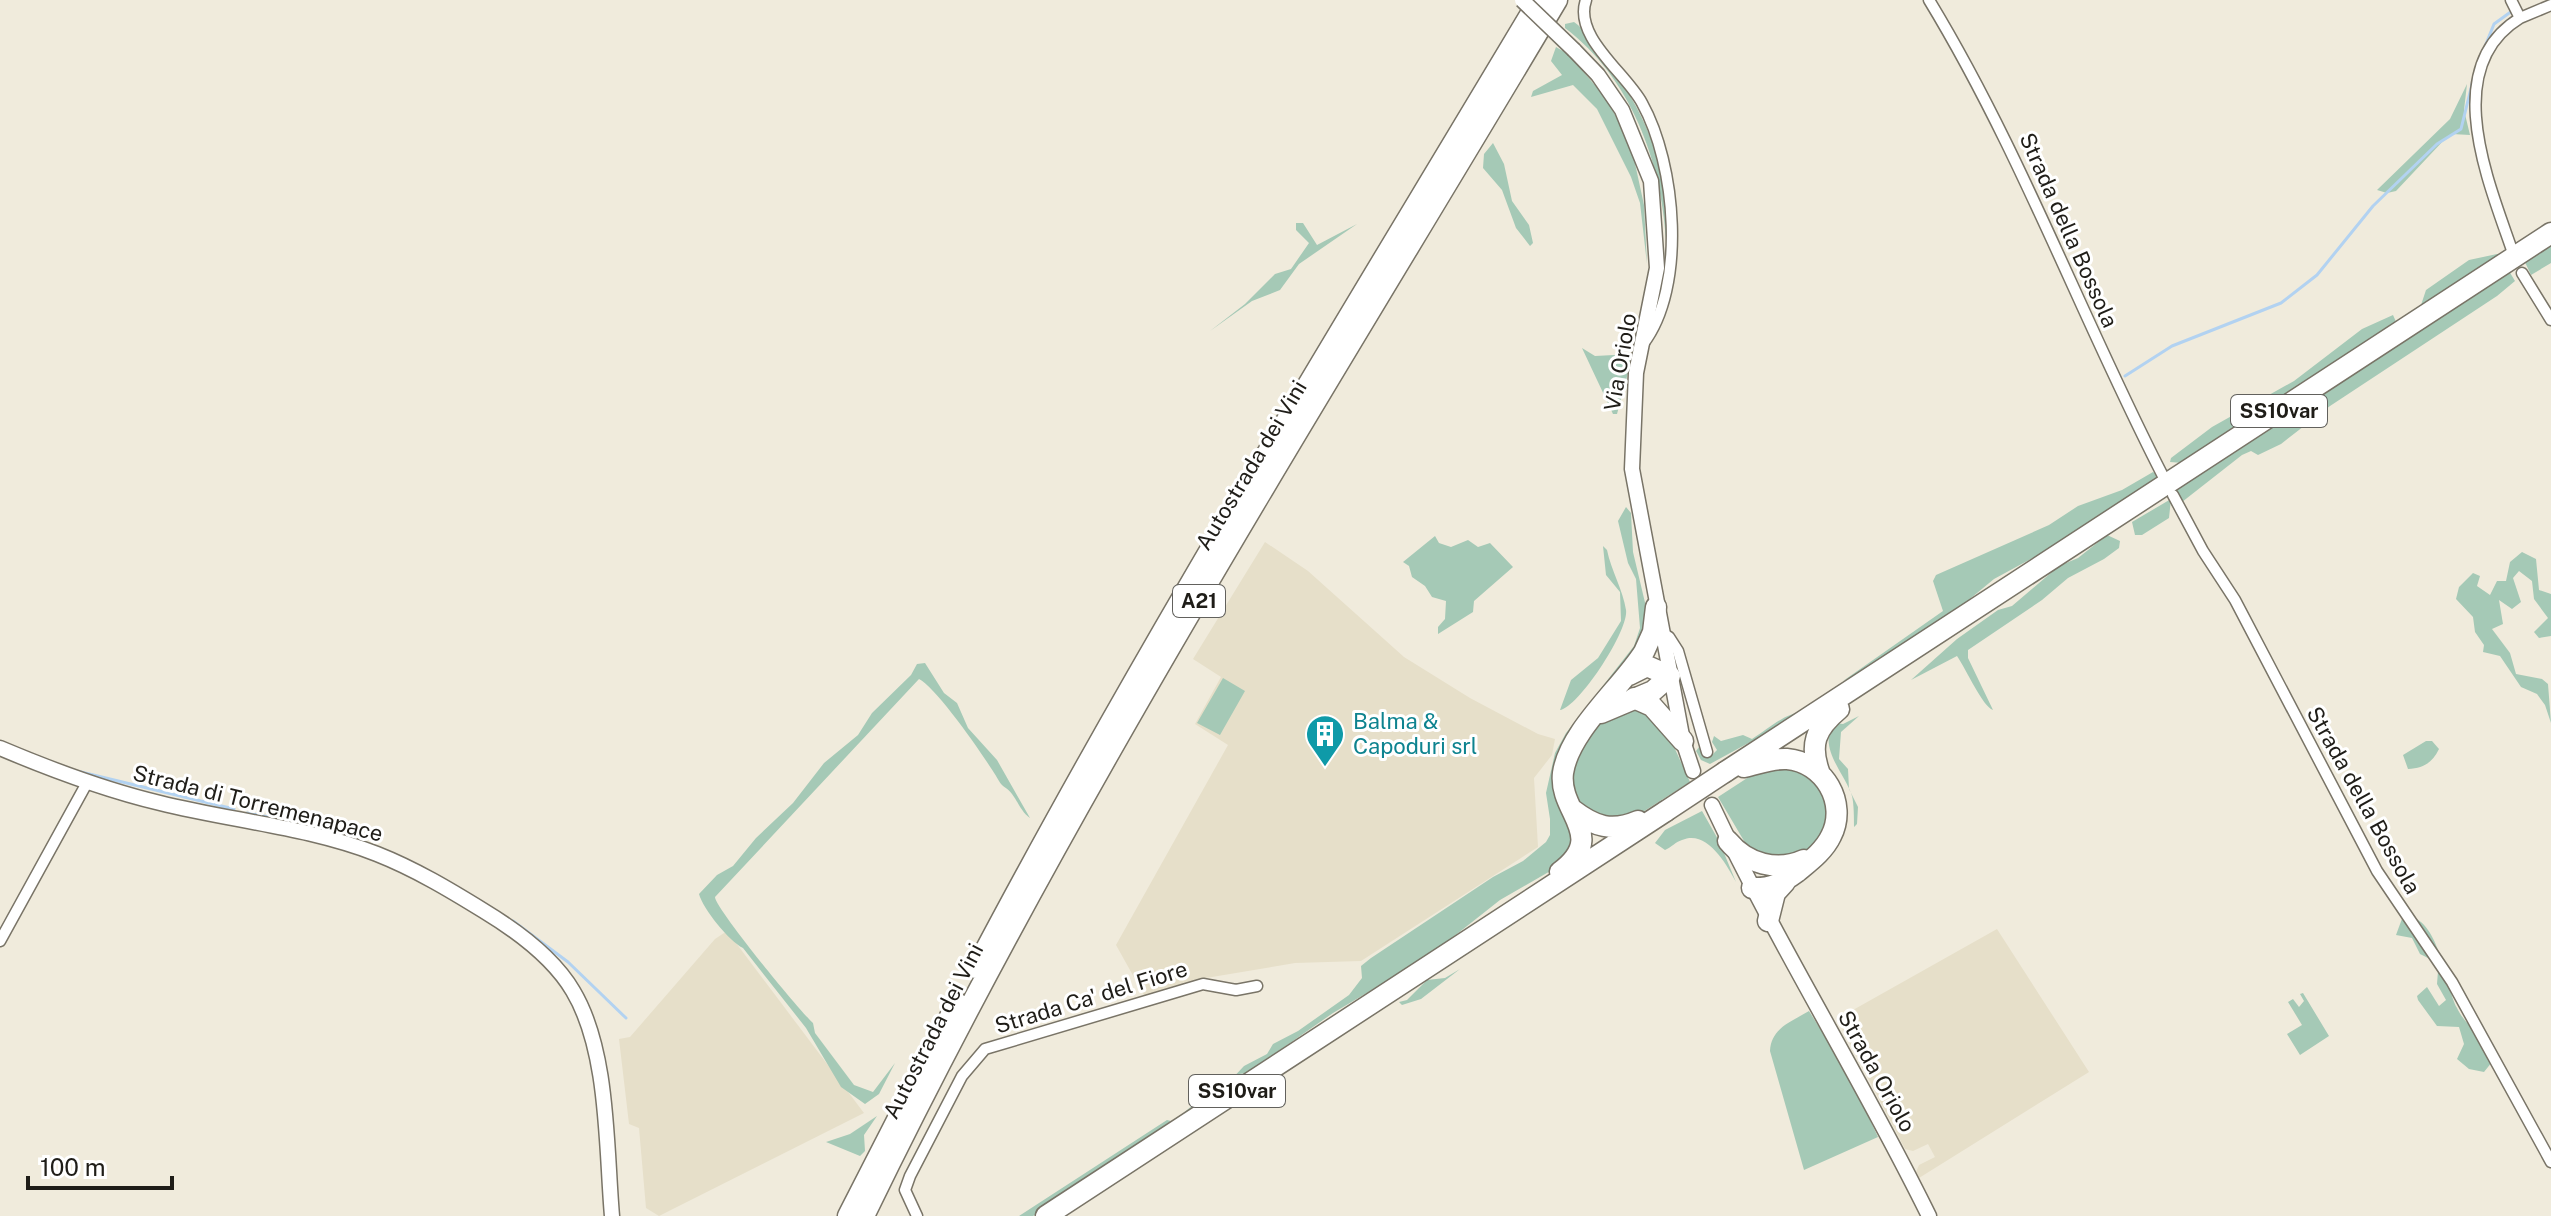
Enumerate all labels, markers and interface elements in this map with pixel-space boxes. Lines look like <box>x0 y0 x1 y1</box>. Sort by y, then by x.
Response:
street label: Strada della Bossola <box>2014 129 2124 331</box>
street label: Via Oriolo <box>1599 311 1641 413</box>
street label: Autostrada dei Vini <box>1190 375 1312 555</box>
road number: SS10var <box>2231 395 2327 427</box>
road number: A21 <box>1173 585 1225 617</box>
street label: Strada della Bossola <box>2302 702 2426 898</box>
place label: Balma & Capoduri srl <box>1353 708 1478 759</box>
building icon: Balma & Capoduri srl <box>1304 713 1346 768</box>
street label: Strada di Torremenapace <box>130 759 386 847</box>
street label: Autostrada dei Vini <box>878 939 988 1123</box>
street label: Strada Ca' del Fiore <box>992 955 1190 1039</box>
street label: Strada Oriolo <box>1833 1006 1921 1136</box>
road number: SS10var <box>1189 1075 1285 1107</box>
scale bar <box>28 1140 172 1190</box>
text: 100 m <box>40 1153 106 1181</box>

